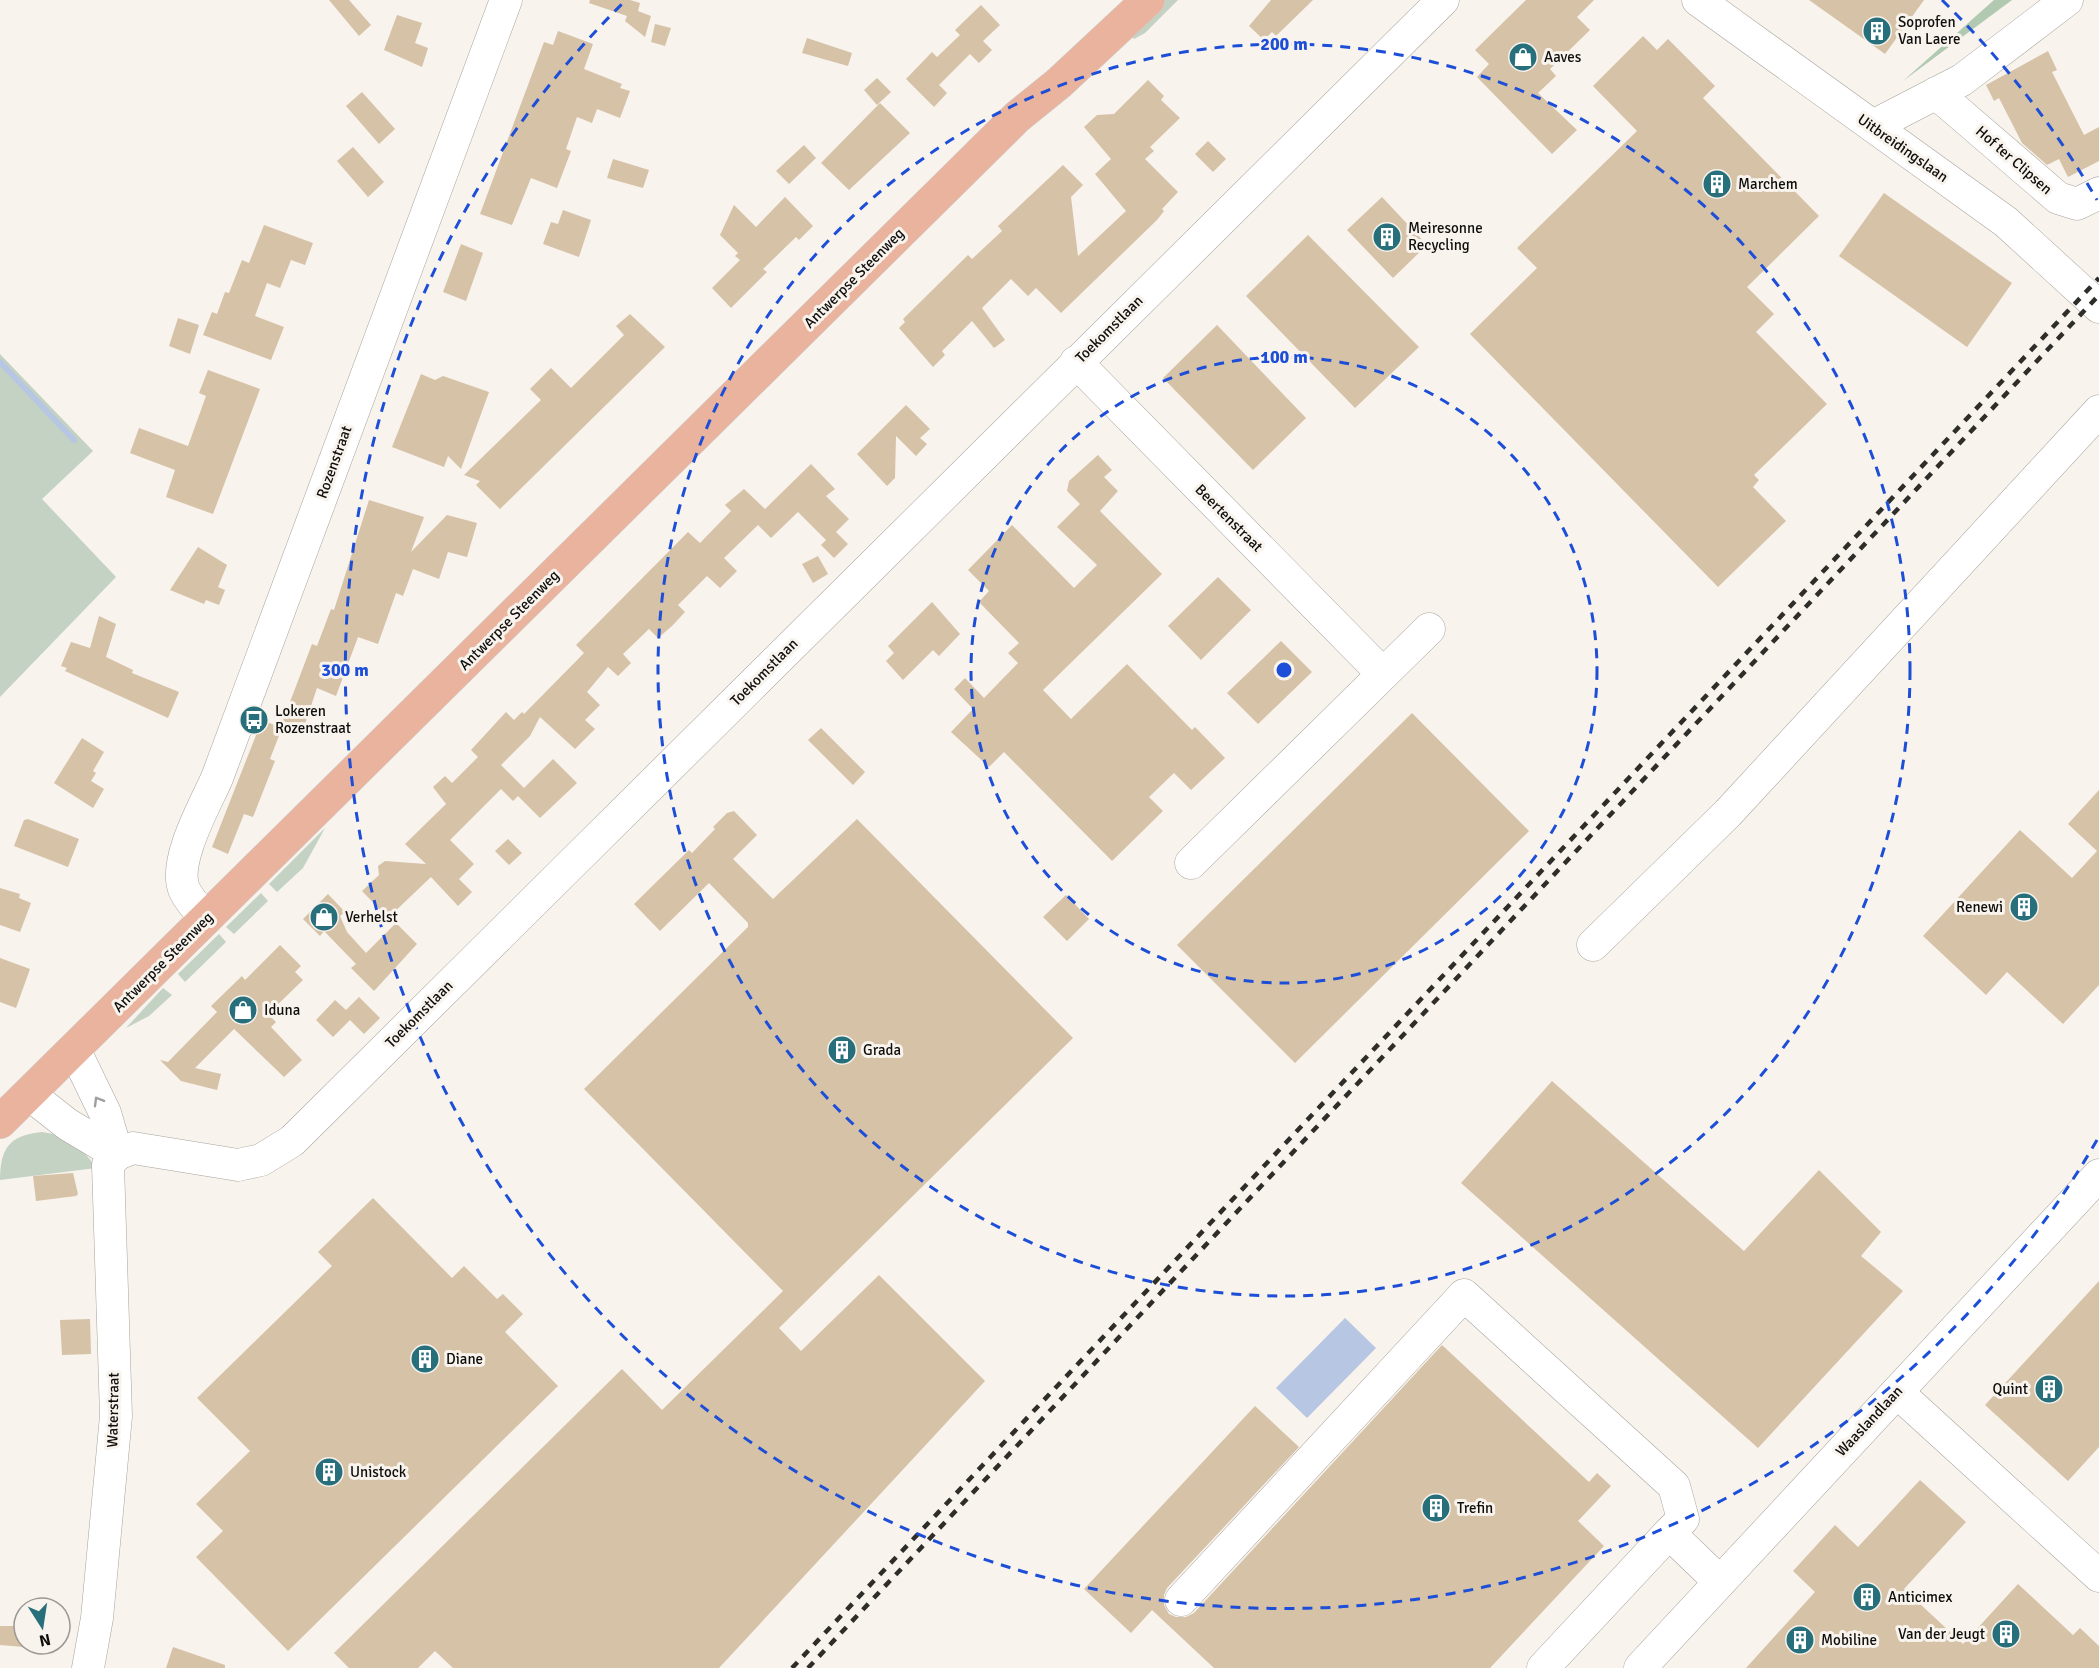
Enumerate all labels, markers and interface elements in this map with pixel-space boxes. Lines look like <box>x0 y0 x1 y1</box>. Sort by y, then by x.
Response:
place label: Soprofen Van Laere <box>1898 13 1961 48</box>
building icon: Soprofen Van Laere <box>1861 15 1893 47</box>
text: 200 m <box>1260 33 1308 55</box>
shop icon: Aaves <box>1507 41 1539 73</box>
place label: Aaves <box>1544 48 1582 66</box>
street label: Uitbreidingslaan <box>1854 110 1952 186</box>
street label: Hof ter Clipsen <box>1972 122 2056 198</box>
building icon: Marchem <box>1701 168 1733 200</box>
place label: Marchem <box>1738 175 1798 193</box>
place label: Meiresonne Recycling <box>1408 219 1483 254</box>
building icon: Meiresonne Recycling <box>1371 221 1403 253</box>
street label: Antwerpse Steenweg <box>800 224 908 332</box>
street label: Toekomstlaan <box>1072 292 1146 366</box>
text: 100 m <box>1260 346 1308 368</box>
street label: Rozenstraat <box>313 423 355 501</box>
street label: Beertenstraat <box>1191 480 1267 556</box>
street label: Antwerpse Steenweg <box>455 566 563 674</box>
street label: Toekomstlaan <box>727 635 801 709</box>
text: 300 m <box>321 659 369 681</box>
centre of rings <box>1274 660 1294 680</box>
place label: Lokeren Rozenstraat <box>275 702 351 737</box>
bus stop icon: Lokeren Rozenstraat <box>238 704 270 736</box>
building icon: Renewi <box>2008 891 2040 923</box>
place label: Renewi <box>1956 898 2003 916</box>
shop icon: Verhelst <box>308 901 340 933</box>
street label: Antwerpse Steenweg <box>109 908 217 1016</box>
place label: Verhelst <box>345 908 398 926</box>
street label: Toekomstlaan <box>382 977 456 1051</box>
shop icon: Iduna <box>227 994 259 1026</box>
place label: Iduna <box>264 1001 300 1019</box>
building icon: Grada <box>826 1034 858 1066</box>
place label: Grada <box>863 1041 901 1059</box>
one-way arrow <box>94 1097 105 1107</box>
building icon: Diane <box>409 1343 441 1375</box>
place label: Diane <box>446 1350 483 1368</box>
street label: Waterstraat <box>103 1372 123 1448</box>
building icon: Quint <box>2033 1373 2065 1405</box>
place label: Quint <box>1993 1380 2028 1398</box>
street label: Waaslandlaan <box>1832 1382 1906 1460</box>
building icon: Unistock <box>313 1456 345 1488</box>
place label: Unistock <box>350 1463 407 1481</box>
building icon: Trefin <box>1420 1492 1452 1524</box>
place label: Trefin <box>1457 1499 1493 1517</box>
building icon: Anticimex <box>1851 1581 1883 1613</box>
place label: Anticimex <box>1888 1588 1953 1606</box>
north arrow <box>12 1596 72 1656</box>
building icon: Van der Jeugt <box>1990 1618 2022 1650</box>
building icon: Mobiline <box>1784 1624 1816 1656</box>
place label: Van der Jeugt <box>1898 1625 1985 1643</box>
text: N <box>37 1629 52 1651</box>
place label: Mobiline <box>1821 1631 1877 1649</box>

